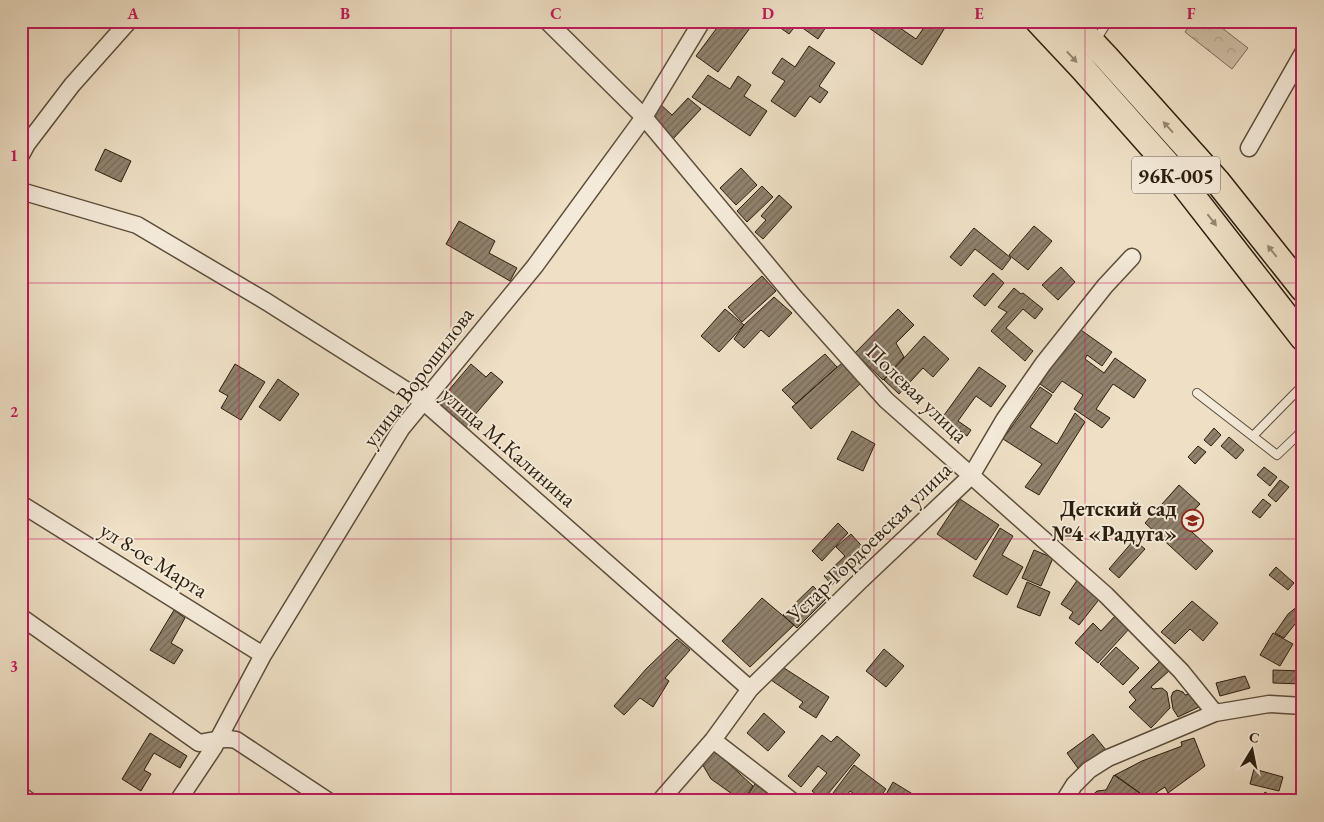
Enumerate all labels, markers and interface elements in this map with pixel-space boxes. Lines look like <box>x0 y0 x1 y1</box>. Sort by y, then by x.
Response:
text: A <box>126 3 139 24</box>
text: B <box>340 3 350 24</box>
text: C <box>550 3 562 24</box>
text: D <box>762 3 774 24</box>
text: E <box>974 3 984 24</box>
text: F <box>1187 3 1196 24</box>
one-way arrow <box>1066 50 1078 62</box>
one-way arrow <box>1162 121 1174 133</box>
text: 1 <box>10 145 18 166</box>
road number: 96К-005 <box>1132 156 1220 194</box>
one-way arrow <box>1206 213 1217 226</box>
one-way arrow <box>1267 245 1278 258</box>
street label: улица Ворошилова <box>356 301 480 453</box>
street label: Полевая улица <box>860 337 974 449</box>
street label: улица М.Калинина <box>436 380 583 514</box>
text: 2 <box>10 401 19 422</box>
street label: Устар-Гордоевская улица <box>779 455 958 629</box>
place label: Детский сад №4 «Радуга» <box>1052 494 1177 548</box>
school or university icon: Детский сад №4 «Радуга» <box>1181 509 1205 533</box>
street label: ул 8-ое Марта <box>95 515 214 605</box>
text: 3 <box>10 656 18 677</box>
north arrow <box>1226 724 1276 774</box>
text: С <box>1248 727 1261 747</box>

